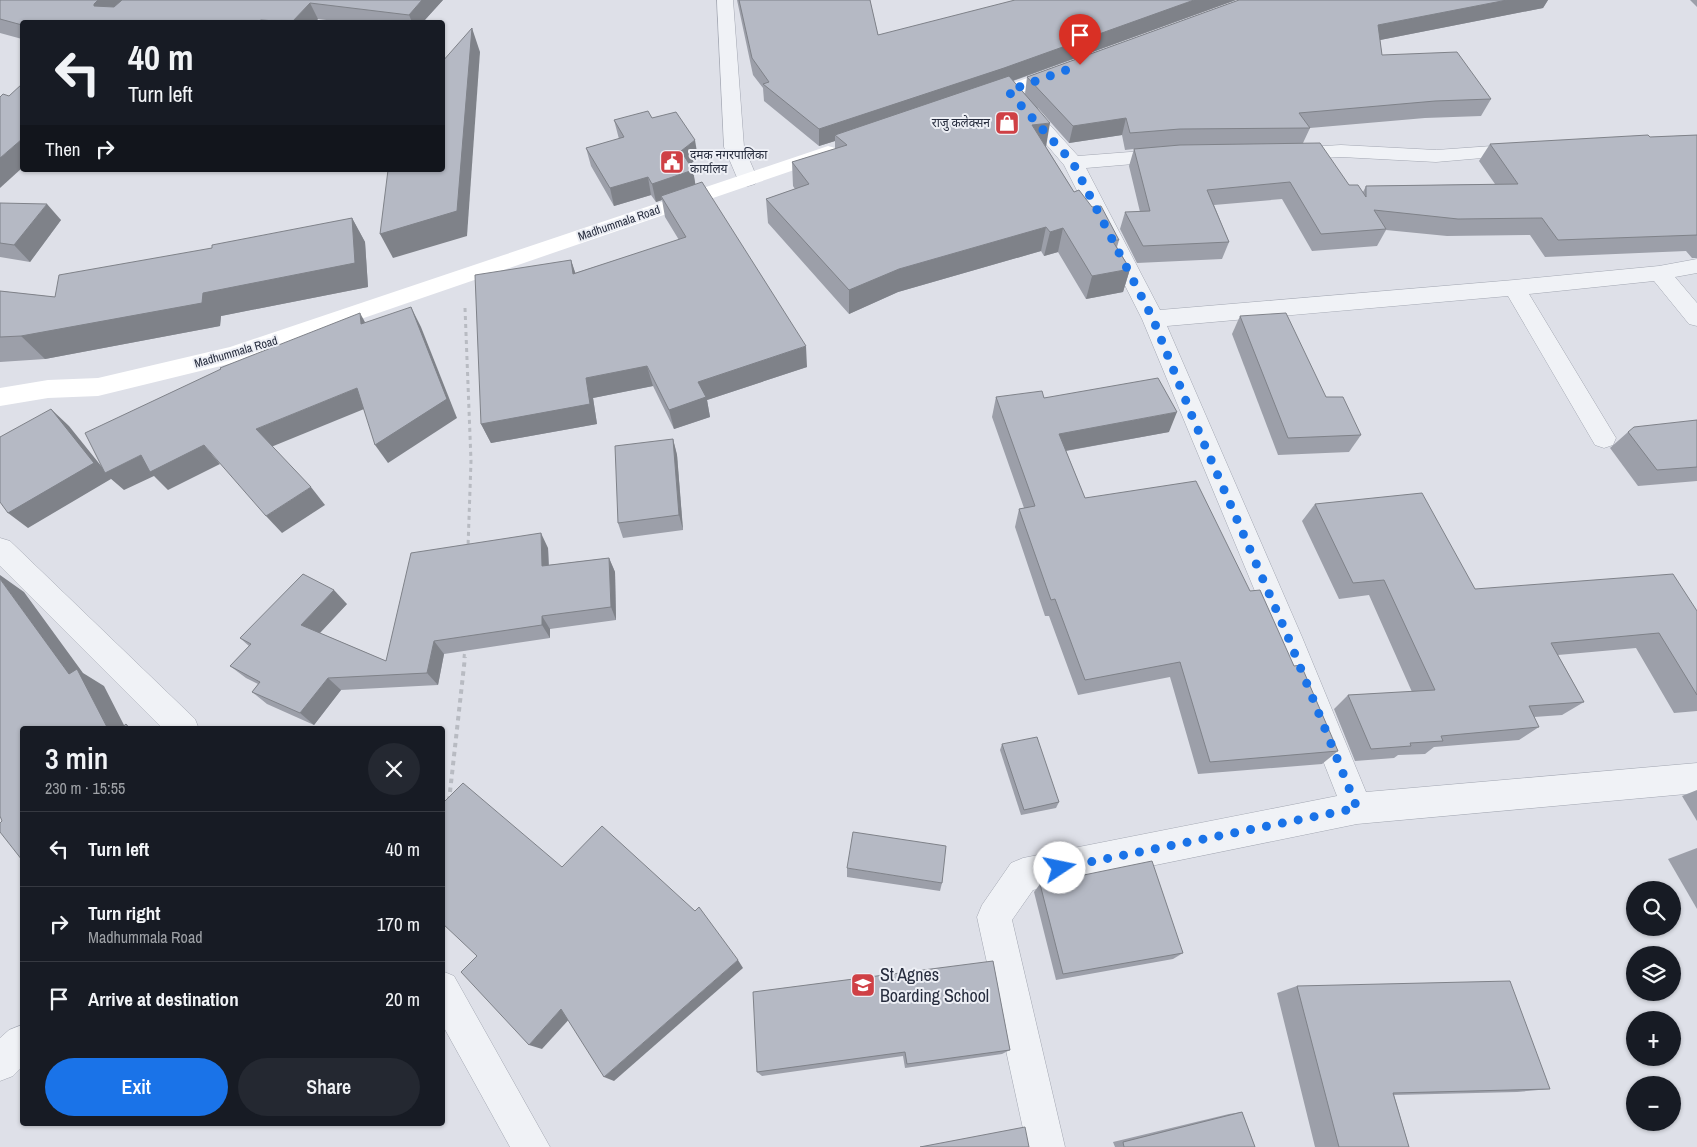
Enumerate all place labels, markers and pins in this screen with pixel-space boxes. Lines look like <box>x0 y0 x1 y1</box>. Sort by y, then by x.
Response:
pin <box>1059 14 1101 65</box>
shop icon: राजु कलेक्सन <box>994 110 1020 136</box>
place label: राजु कलेक्सन <box>932 115 990 131</box>
place label: दमक नगरपालिका कार्यालय <box>690 147 768 177</box>
public building icon: दमक नगरपालिका कार्यालय <box>659 149 685 175</box>
place label: St Agnes Boarding School <box>880 962 989 1008</box>
school or university icon: St Agnes Boarding School <box>850 972 876 998</box>

